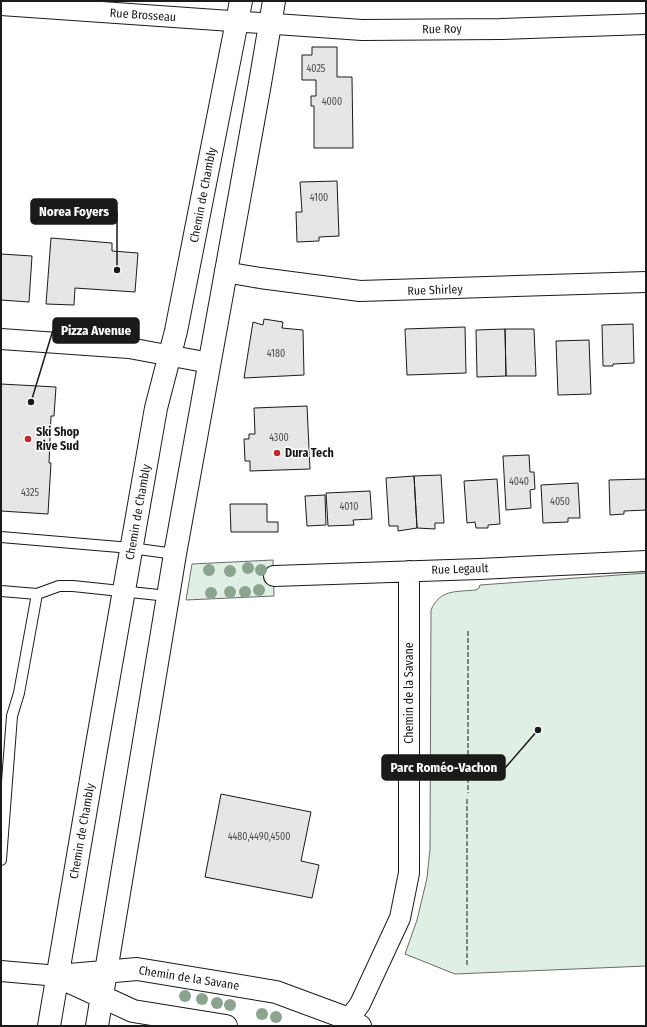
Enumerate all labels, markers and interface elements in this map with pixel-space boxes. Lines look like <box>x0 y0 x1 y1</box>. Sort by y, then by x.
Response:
street label: Rue Brosseau <box>109 6 177 24</box>
street label: Rue Roy <box>422 22 463 36</box>
house number: 4025 <box>307 63 326 75</box>
house number: 4000 <box>322 96 342 108</box>
street label: Chemin de Chambly <box>187 145 219 244</box>
house number: 4100 <box>310 192 328 204</box>
callout: Norea Foyers <box>31 199 117 224</box>
text: Norea Foyers <box>39 204 109 219</box>
street label: Rue Shirley <box>407 282 464 298</box>
callout: Pizza Avenue <box>53 318 139 343</box>
text: Pizza Avenue <box>61 323 131 338</box>
house number: 4180 <box>267 348 285 360</box>
place label: Ski Shop Rive Sud <box>36 425 80 453</box>
house number: 4300 <box>269 432 289 444</box>
marker: Ski Shop Rive Sud <box>23 434 33 444</box>
place label: Dura Tech <box>285 446 334 460</box>
marker: Dura Tech <box>272 448 282 458</box>
street label: Chemin de Chambly <box>123 462 153 561</box>
house number: 4040 <box>509 476 529 488</box>
house number: 4325 <box>21 487 39 499</box>
house number: 4050 <box>550 496 570 508</box>
house number: 4010 <box>340 501 358 513</box>
street label: Rue Legault <box>431 561 489 577</box>
street label: Chemin de la Savane <box>402 642 416 744</box>
callout: Parc Roméo-Vachon <box>382 755 505 780</box>
text: Parc Roméo-Vachon <box>391 760 498 775</box>
street label: Chemin de Chambly <box>67 781 97 880</box>
house number: 4480,4490,4500 <box>228 831 290 843</box>
street label: Chemin de la Savane <box>138 963 240 993</box>

